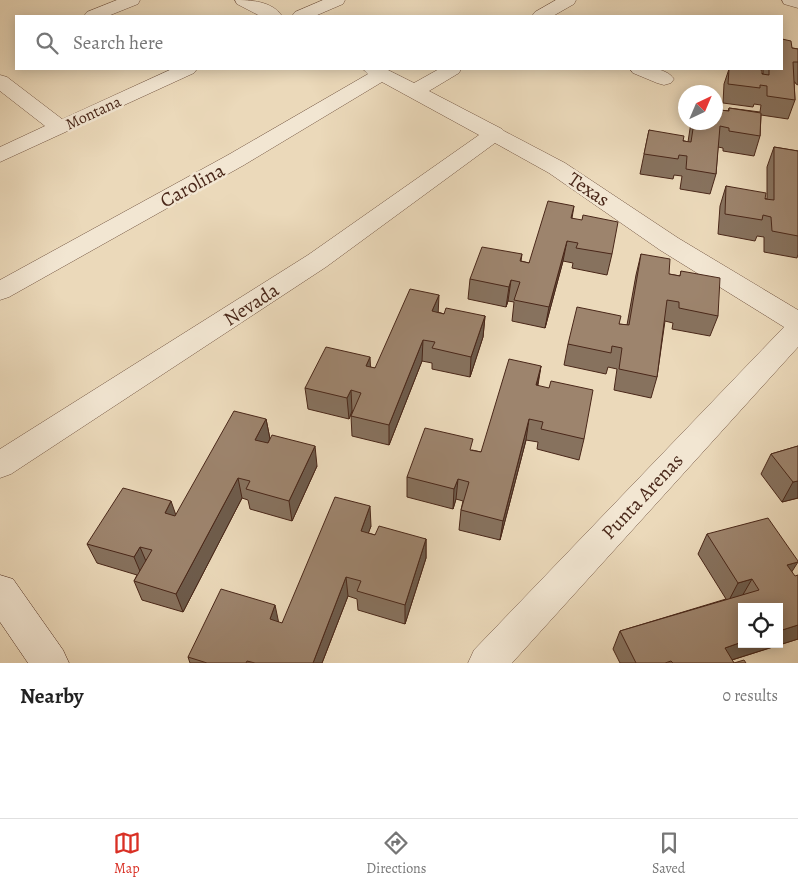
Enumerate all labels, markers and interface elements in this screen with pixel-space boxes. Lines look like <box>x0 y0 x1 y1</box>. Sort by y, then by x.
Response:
search box <box>15 15 783 70</box>
icon: search <box>33 29 61 57</box>
text: Search here <box>73 30 163 56</box>
north arrow <box>678 85 723 130</box>
street label: Montana <box>62 90 125 135</box>
street label: Carolina <box>155 156 230 214</box>
street label: Texas <box>563 166 615 213</box>
street label: Nevada <box>218 276 285 332</box>
street label: Punta Arenas <box>595 447 689 545</box>
map controls <box>738 603 783 648</box>
button: locate <box>738 603 783 648</box>
text: Nearby <box>20 682 83 710</box>
text: 0 results <box>722 685 778 707</box>
tab: Map <box>113 829 141 878</box>
tab: Directions <box>366 829 426 878</box>
tab: Saved <box>652 829 685 878</box>

